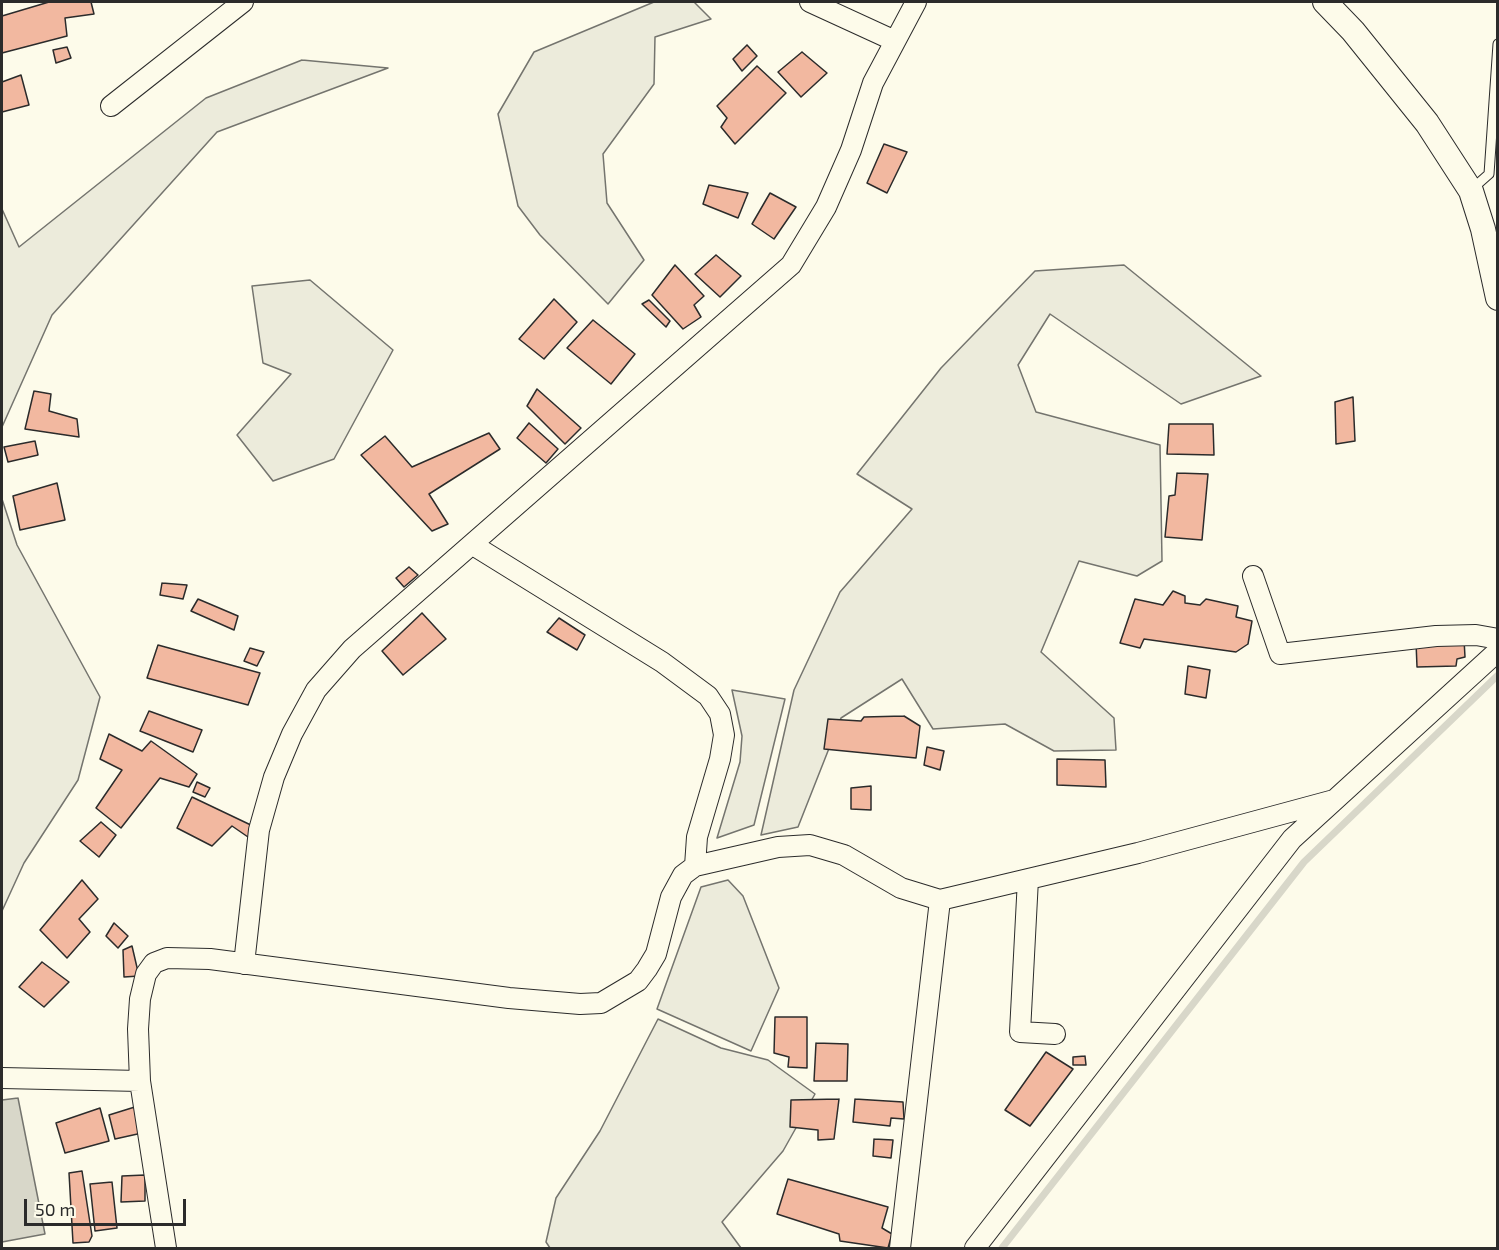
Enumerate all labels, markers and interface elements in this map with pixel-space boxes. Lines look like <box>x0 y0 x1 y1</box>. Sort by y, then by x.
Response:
scale bar <box>27 1187 189 1225</box>
text: 50 m <box>35 1198 75 1220</box>

